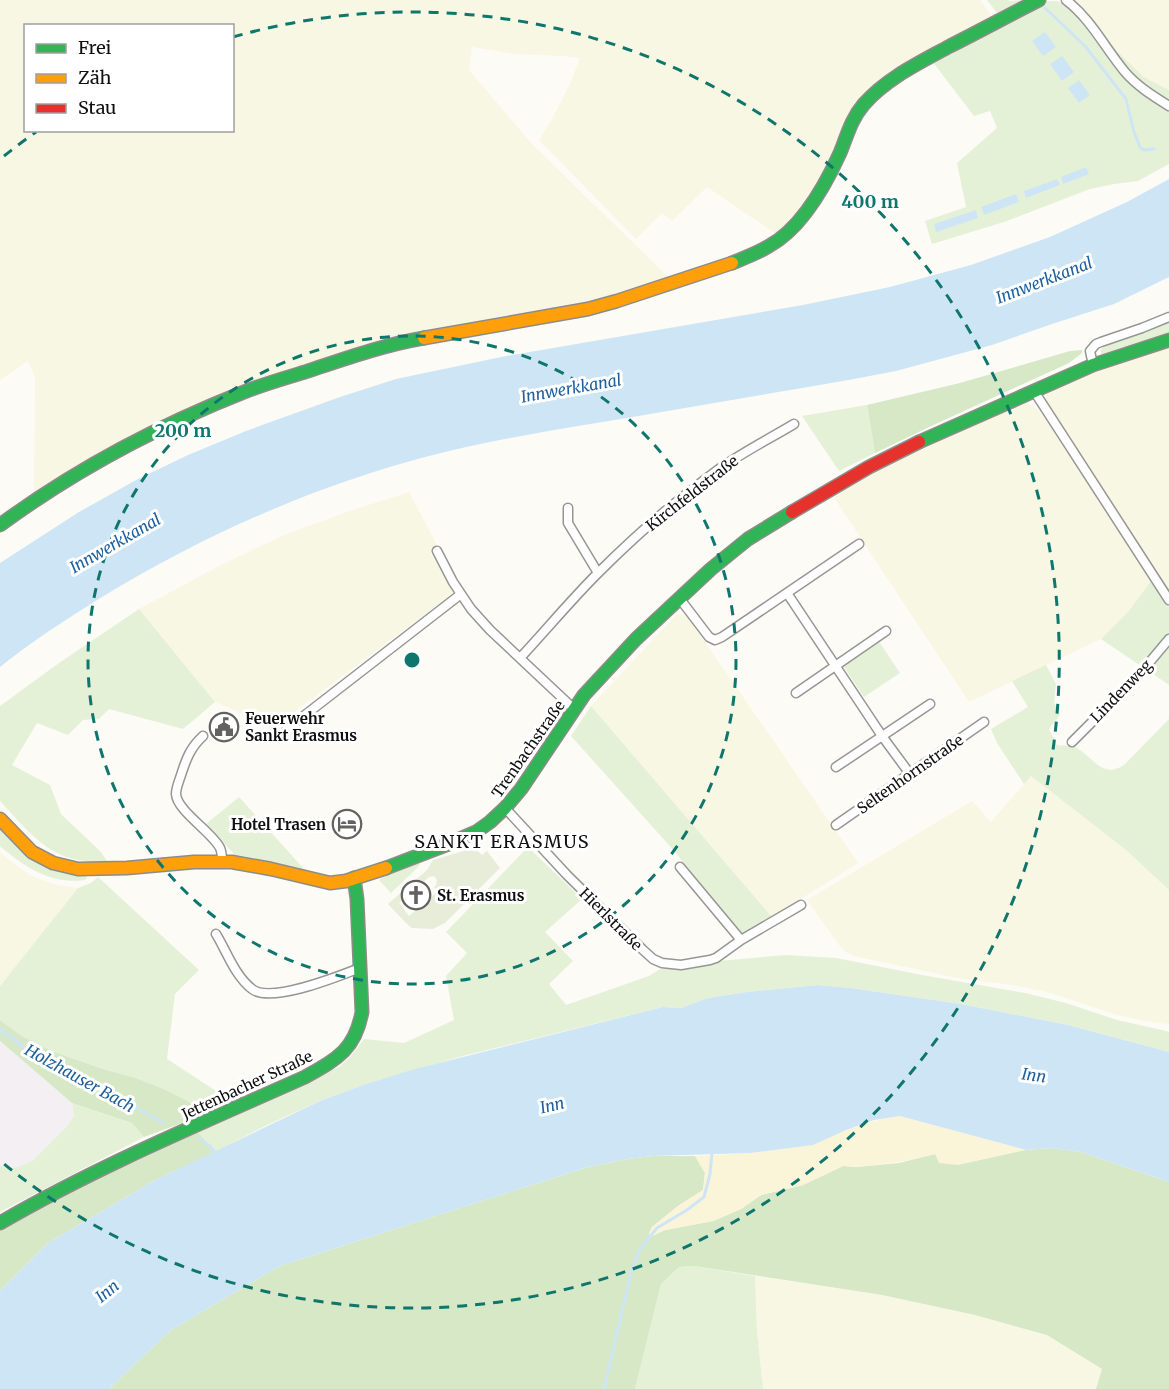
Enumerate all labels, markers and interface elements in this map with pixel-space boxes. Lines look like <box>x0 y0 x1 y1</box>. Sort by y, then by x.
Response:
legend <box>24 24 234 132</box>
text: Frei <box>78 36 112 59</box>
text: Zäh <box>78 66 112 89</box>
text: Stau <box>78 96 116 119</box>
text: 400 m <box>841 190 899 213</box>
water label: Innwerkkanal <box>993 252 1095 308</box>
water label: Innwerkkanal <box>519 369 623 407</box>
text: 200 m <box>155 419 211 442</box>
street label: Kirchfeldstraße <box>642 451 742 535</box>
water label: Innwerkkanal <box>66 509 164 577</box>
centre of rings <box>402 650 422 670</box>
street label: Lindenweg <box>1086 656 1156 726</box>
street label: Trenbachstraße <box>487 696 569 801</box>
place label: Feuerwehr Sankt Erasmus <box>245 709 357 745</box>
public building icon: Feuerwehr Sankt Erasmus <box>208 711 240 743</box>
street label: Seltenhornstraße <box>853 730 967 818</box>
hotel icon: Hotel Trasen <box>331 808 363 840</box>
place label: Hotel Trasen <box>231 815 326 834</box>
district label: SANKT ERASMUS <box>414 830 590 853</box>
church icon: St. Erasmus <box>400 879 432 911</box>
street label: Hierlstraße <box>576 884 647 955</box>
place label: St. Erasmus <box>437 886 525 905</box>
water label: Holzhauser Bach <box>21 1039 138 1116</box>
street label: Jettenbacher Straße <box>178 1046 315 1124</box>
water label: Inn <box>1020 1063 1048 1087</box>
water label: Inn <box>538 1093 566 1117</box>
water label: Inn <box>91 1276 123 1306</box>

